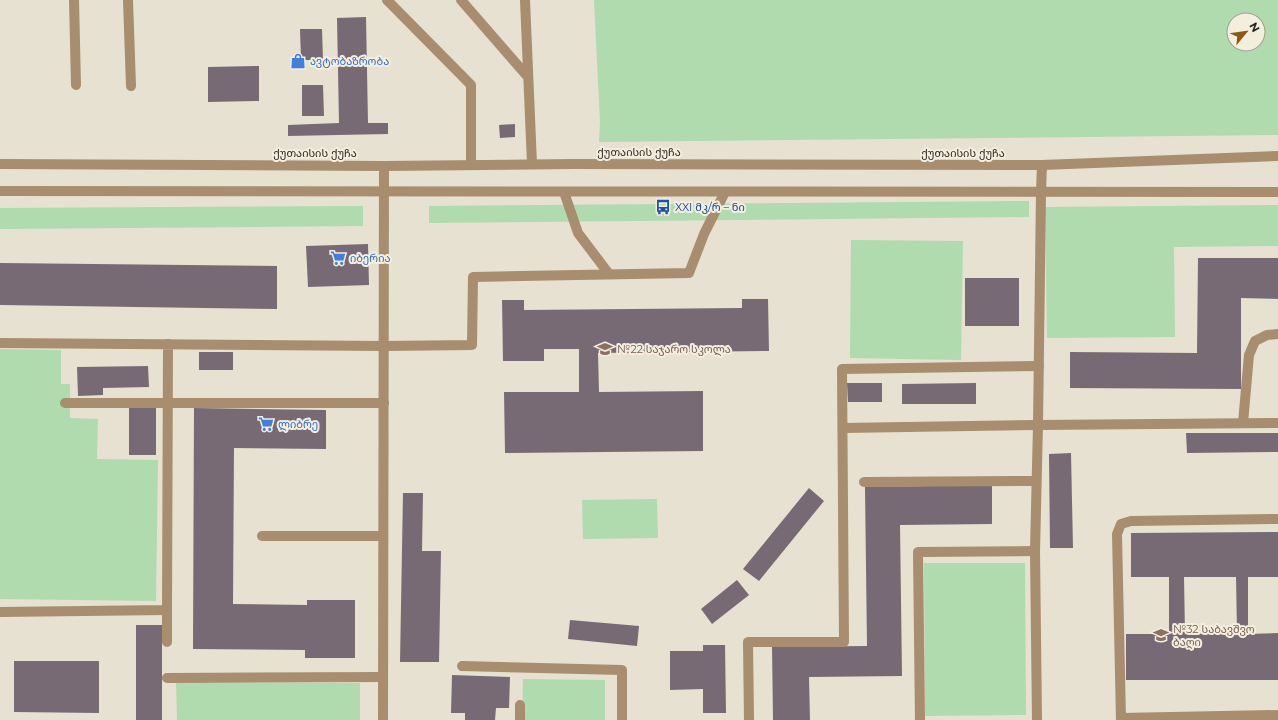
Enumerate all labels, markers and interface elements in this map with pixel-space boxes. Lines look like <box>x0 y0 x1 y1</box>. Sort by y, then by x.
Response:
north arrow <box>1226 12 1266 52</box>
text: N <box>1246 20 1263 34</box>
shop icon: ავტობაზრობა <box>289 52 307 70</box>
place label: ავტობაზრობა <box>310 54 389 68</box>
street label: ქუთაისის ქუჩა <box>597 145 681 159</box>
street label: ქუთაისის ქუჩა <box>273 146 357 160</box>
street label: ქუთაისის ქუჩა <box>921 146 1005 160</box>
bus stop icon: XXI მკ/რ – ნი <box>654 198 672 216</box>
place label: XXI მკ/რ – ნი <box>675 200 745 214</box>
supermarket icon: იბერია <box>329 249 347 267</box>
place label: იბერია <box>350 251 391 265</box>
school or university icon: №22 საჯარო სკოლა <box>596 340 614 358</box>
place label: №22 საჯარო სკოლა <box>617 342 731 356</box>
supermarket icon: ლიბრე <box>257 415 275 433</box>
place label: ლიბრე <box>278 417 318 431</box>
place label: №32 საბავშვო ბაღი <box>1173 622 1255 649</box>
school or university icon: №32 საბავშვო ბაღი <box>1152 626 1170 644</box>

